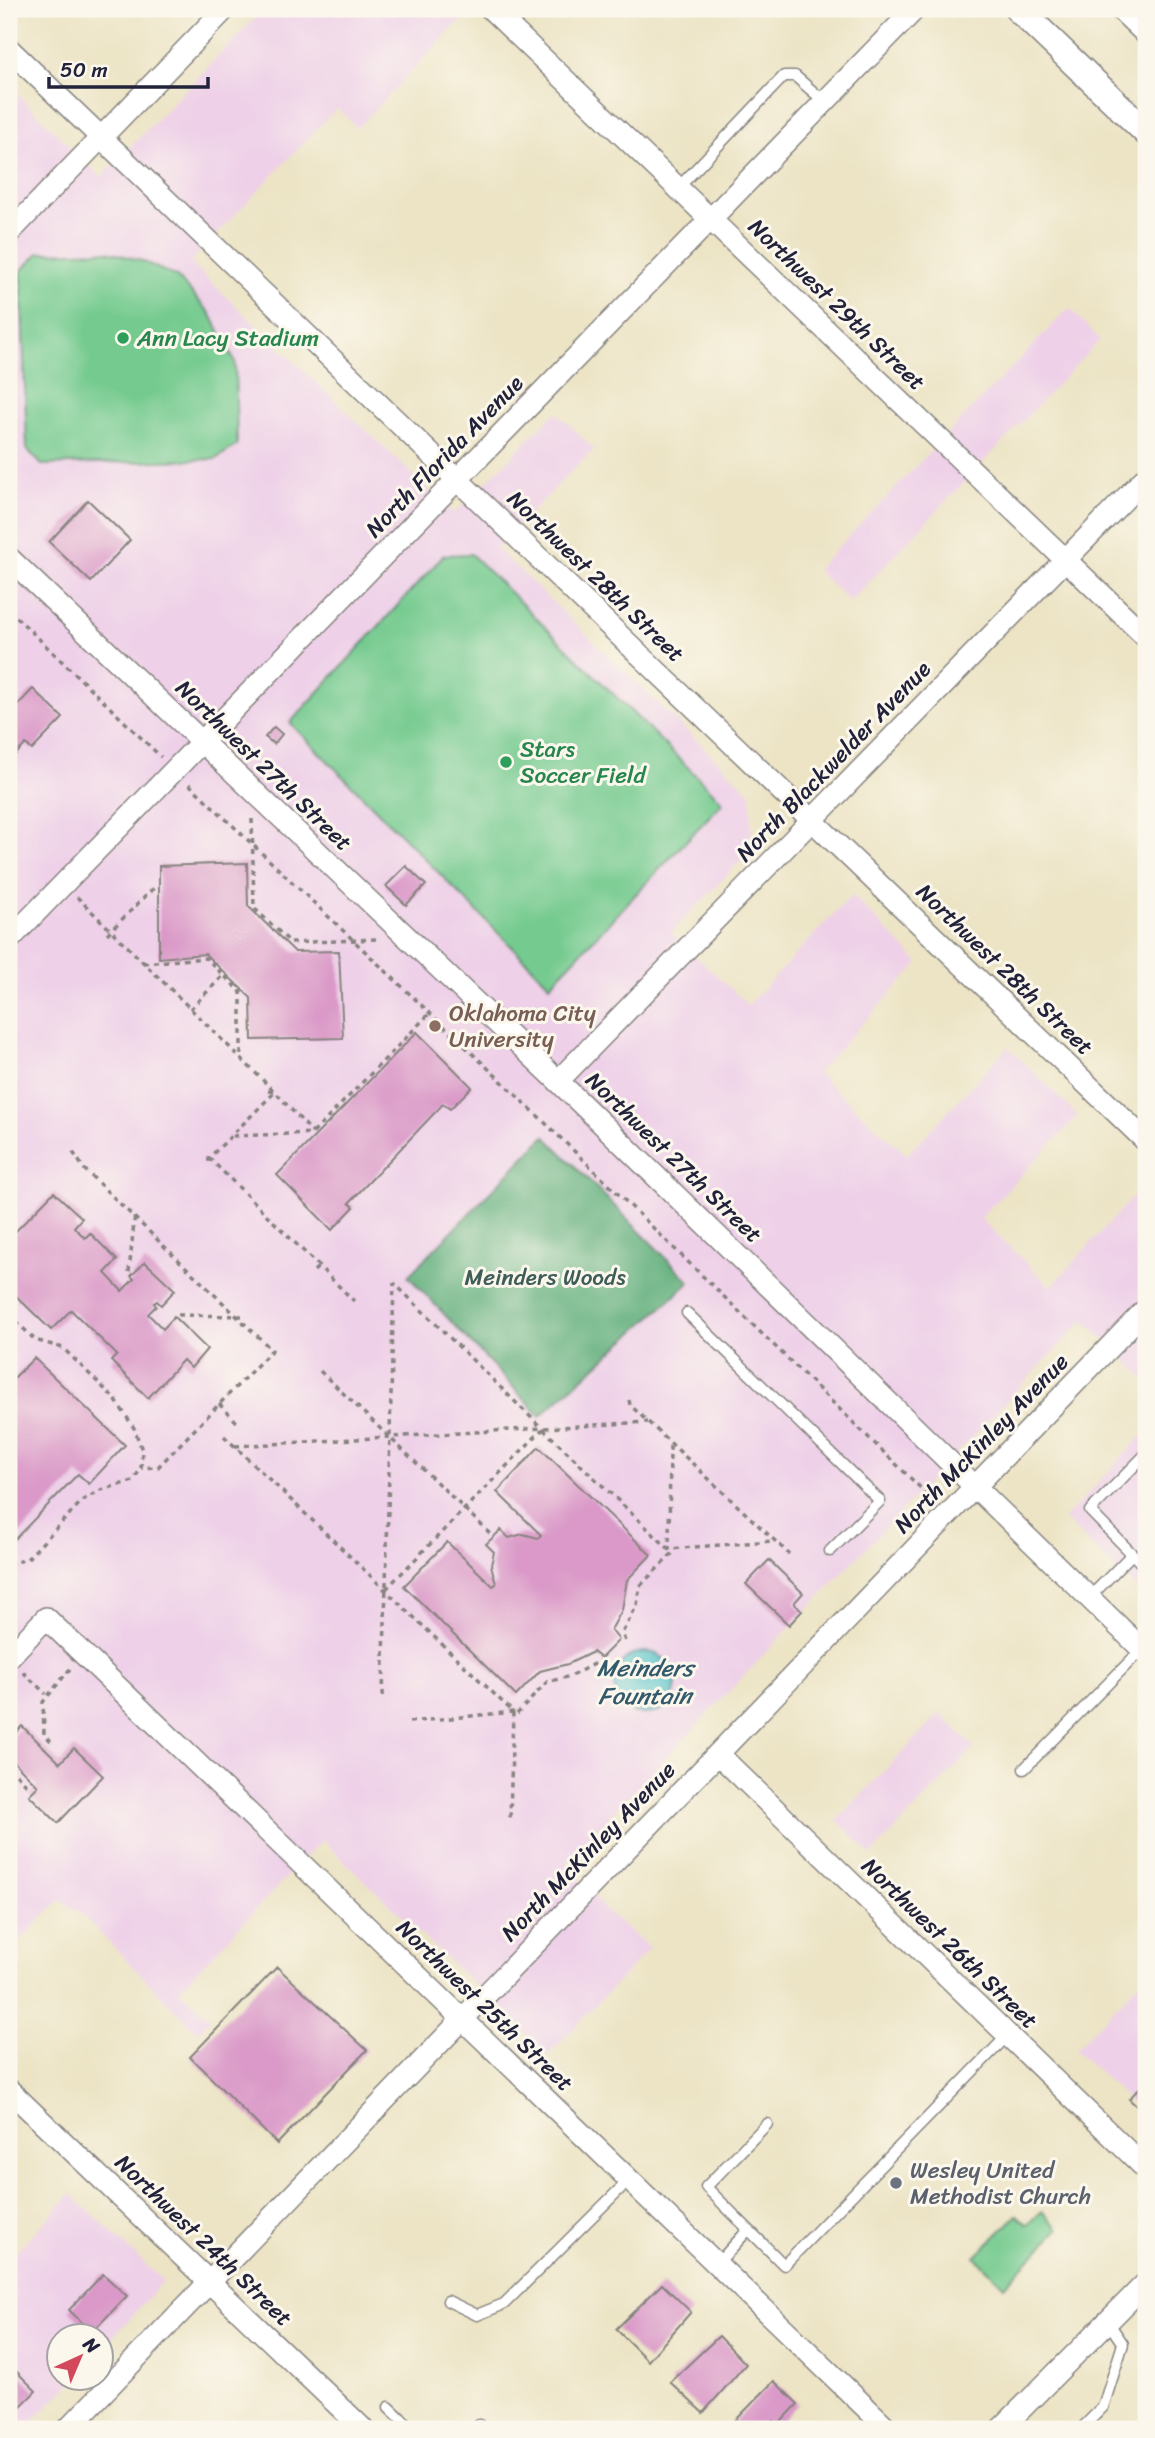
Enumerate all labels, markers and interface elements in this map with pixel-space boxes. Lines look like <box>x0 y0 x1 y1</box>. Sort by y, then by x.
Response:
scale bar <box>49 46 208 90</box>
text: 50 m <box>60 51 108 89</box>
street label: Northwest 29th Street <box>738 208 935 401</box>
place label: Ann Lacy Stadium <box>136 318 319 359</box>
marker: Ann Lacy Stadium <box>115 330 131 346</box>
street label: North Florida Avenue <box>355 365 534 548</box>
street label: Northwest 28th Street <box>497 480 694 673</box>
street label: North Blackwelder Avenue <box>726 651 941 872</box>
street label: Northwest 27th Street <box>165 669 362 861</box>
place label: Stars Soccer Field <box>520 729 648 796</box>
marker: Stars Soccer Field <box>498 754 514 770</box>
street label: Northwest 28th Street <box>906 873 1103 1066</box>
place label: Oklahoma City University <box>449 993 596 1060</box>
marker: Oklahoma City University <box>427 1018 443 1034</box>
street label: Northwest 27th Street <box>575 1061 772 1253</box>
park label: Meinders Woods <box>464 1257 626 1298</box>
street label: North McKinley Avenue <box>884 1343 1079 1543</box>
water label: Meinders Fountain <box>597 1647 696 1717</box>
street label: North McKinley Avenue <box>491 1751 686 1951</box>
street label: Northwest 26th Street <box>851 1847 1048 2039</box>
street label: Northwest 25th Street <box>386 1909 583 2102</box>
street label: Northwest 24th Street <box>105 2144 303 2337</box>
place label: Wesley United Methodist Church <box>910 2150 1091 2217</box>
marker: Wesley United Methodist Church <box>888 2175 904 2191</box>
north arrow <box>46 2322 116 2392</box>
text: N <box>75 2328 108 2362</box>

